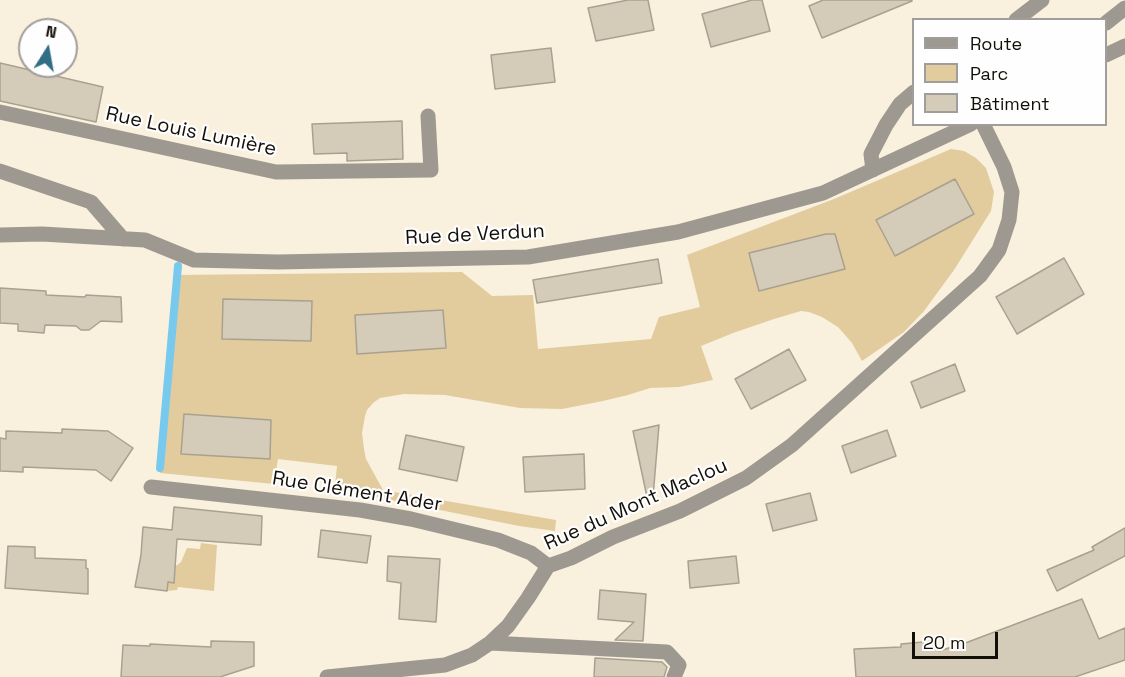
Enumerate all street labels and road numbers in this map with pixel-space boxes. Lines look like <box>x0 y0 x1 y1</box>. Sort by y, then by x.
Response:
street label: Rue Louis Lumière <box>103 102 279 162</box>
street label: Rue de Verdun <box>405 219 545 251</box>
street label: Rue du Mont Maclou <box>541 454 731 556</box>
street label: Rue Clément Ader <box>270 467 444 517</box>

